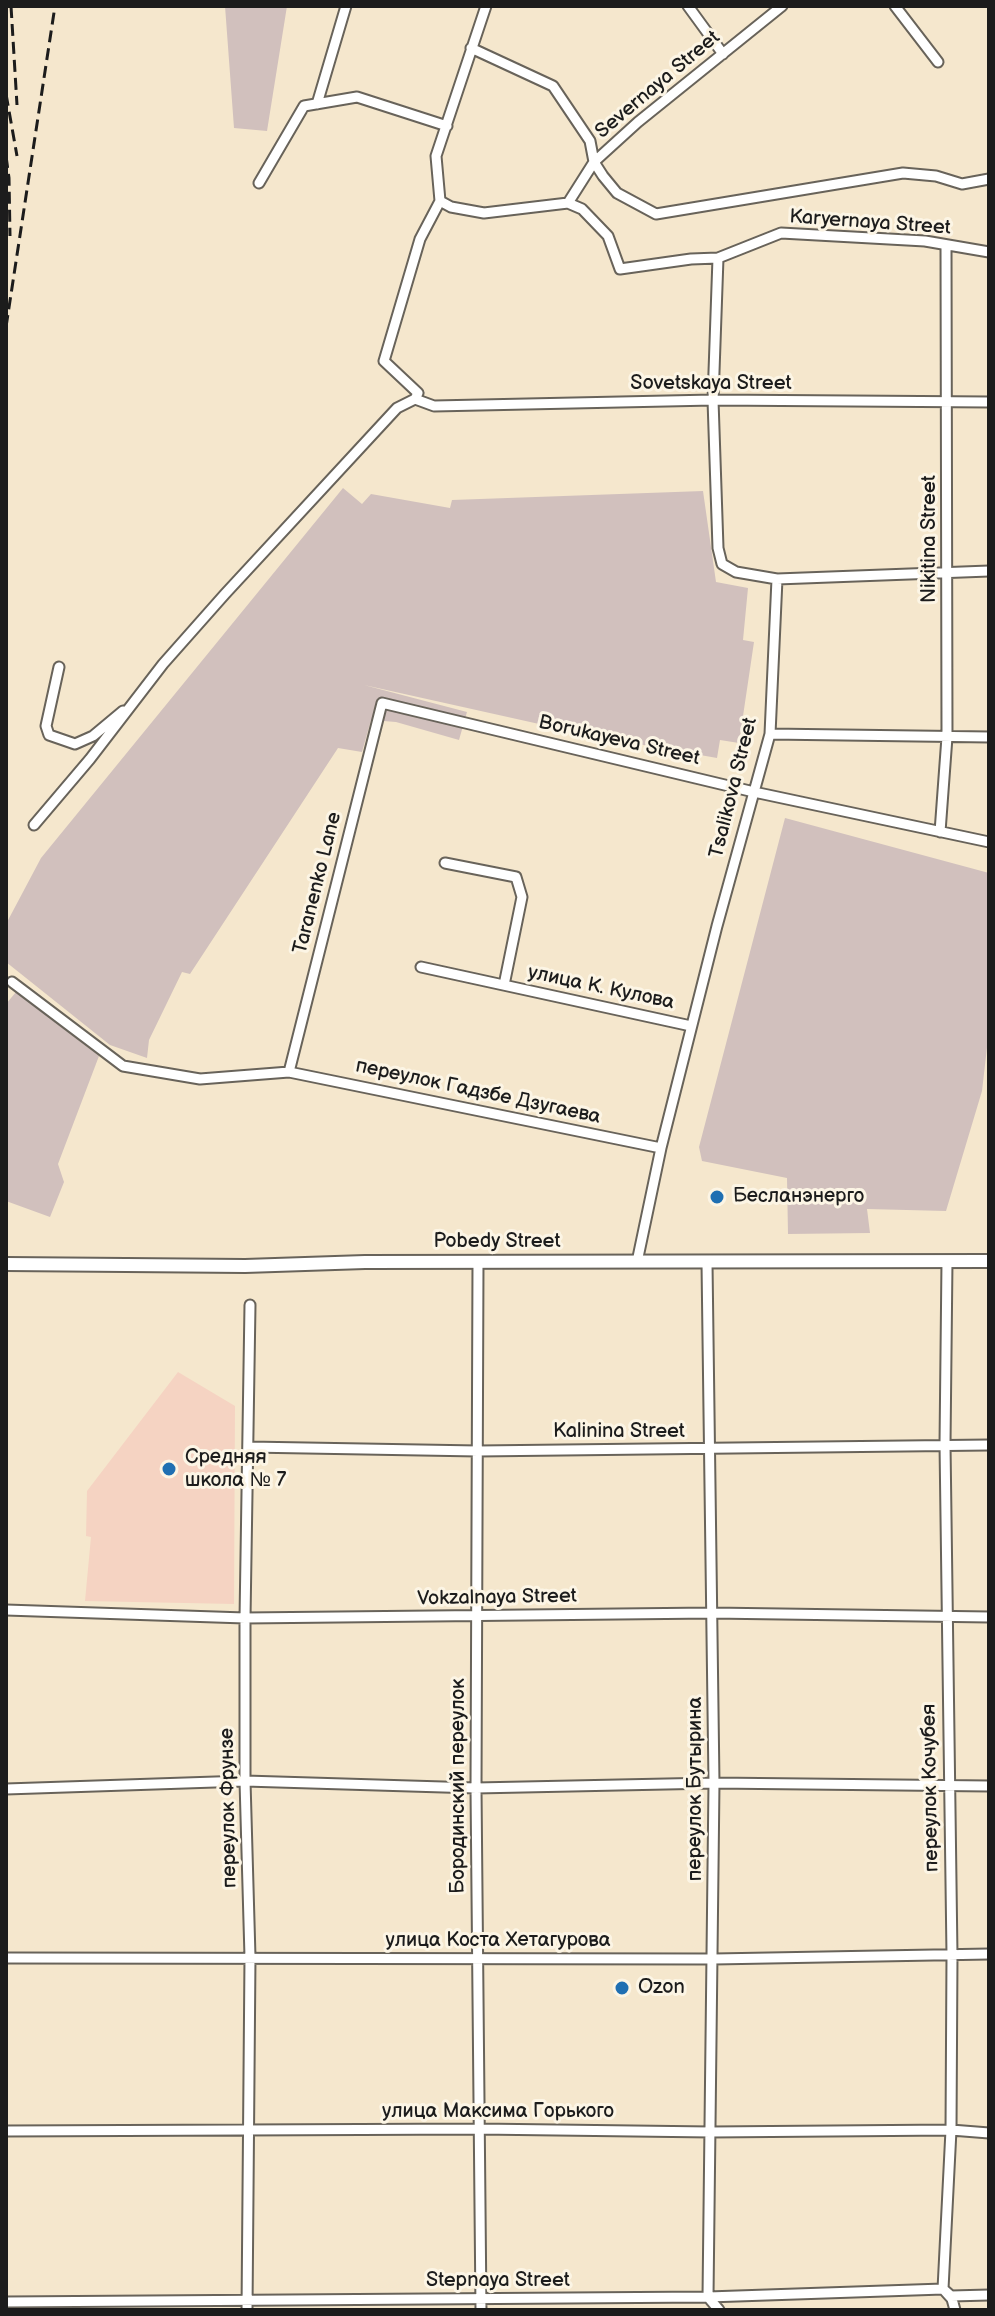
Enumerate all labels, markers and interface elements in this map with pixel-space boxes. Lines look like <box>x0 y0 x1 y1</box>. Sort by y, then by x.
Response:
street label: Severnaya Street <box>591 26 725 144</box>
street label: Karyernaya Street <box>788 205 952 241</box>
street label: Sovetskaya Street <box>630 372 792 396</box>
street label: Nikitina Street <box>918 475 942 603</box>
street label: Borukayeva Street <box>536 711 702 771</box>
street label: Tsalikova Street <box>705 715 763 861</box>
street label: Taranenko Lane <box>289 810 347 956</box>
street label: улица К. Кулова <box>526 961 676 1015</box>
street label: переулок Гадзбе Дзугаева <box>353 1054 603 1130</box>
place label: Бесланэнерго <box>733 1185 864 1209</box>
marker: Бесланэнерго <box>708 1188 726 1206</box>
street label: Pobedy Street <box>433 1230 561 1254</box>
street label: Kalinina Street <box>553 1420 685 1444</box>
place label: Средняя школа № 7 <box>185 1446 286 1493</box>
marker: Средняя школа № 7 <box>160 1460 178 1478</box>
street label: Vokzalnaya Street <box>417 1585 577 1611</box>
street label: Бородинский переулок <box>447 1678 471 1894</box>
street label: переулок Бутырина <box>684 1697 708 1881</box>
street label: переулок Кочубея <box>918 1704 944 1872</box>
street label: переулок Фрунзе <box>216 1728 242 1888</box>
street label: улица Коста Хетагурова <box>385 1929 611 1953</box>
place label: Ozon <box>638 1976 685 2000</box>
marker: Ozon <box>613 1979 631 1997</box>
street label: улица Максима Горького <box>382 2100 614 2124</box>
street label: Stepnaya Street <box>426 2269 570 2293</box>

